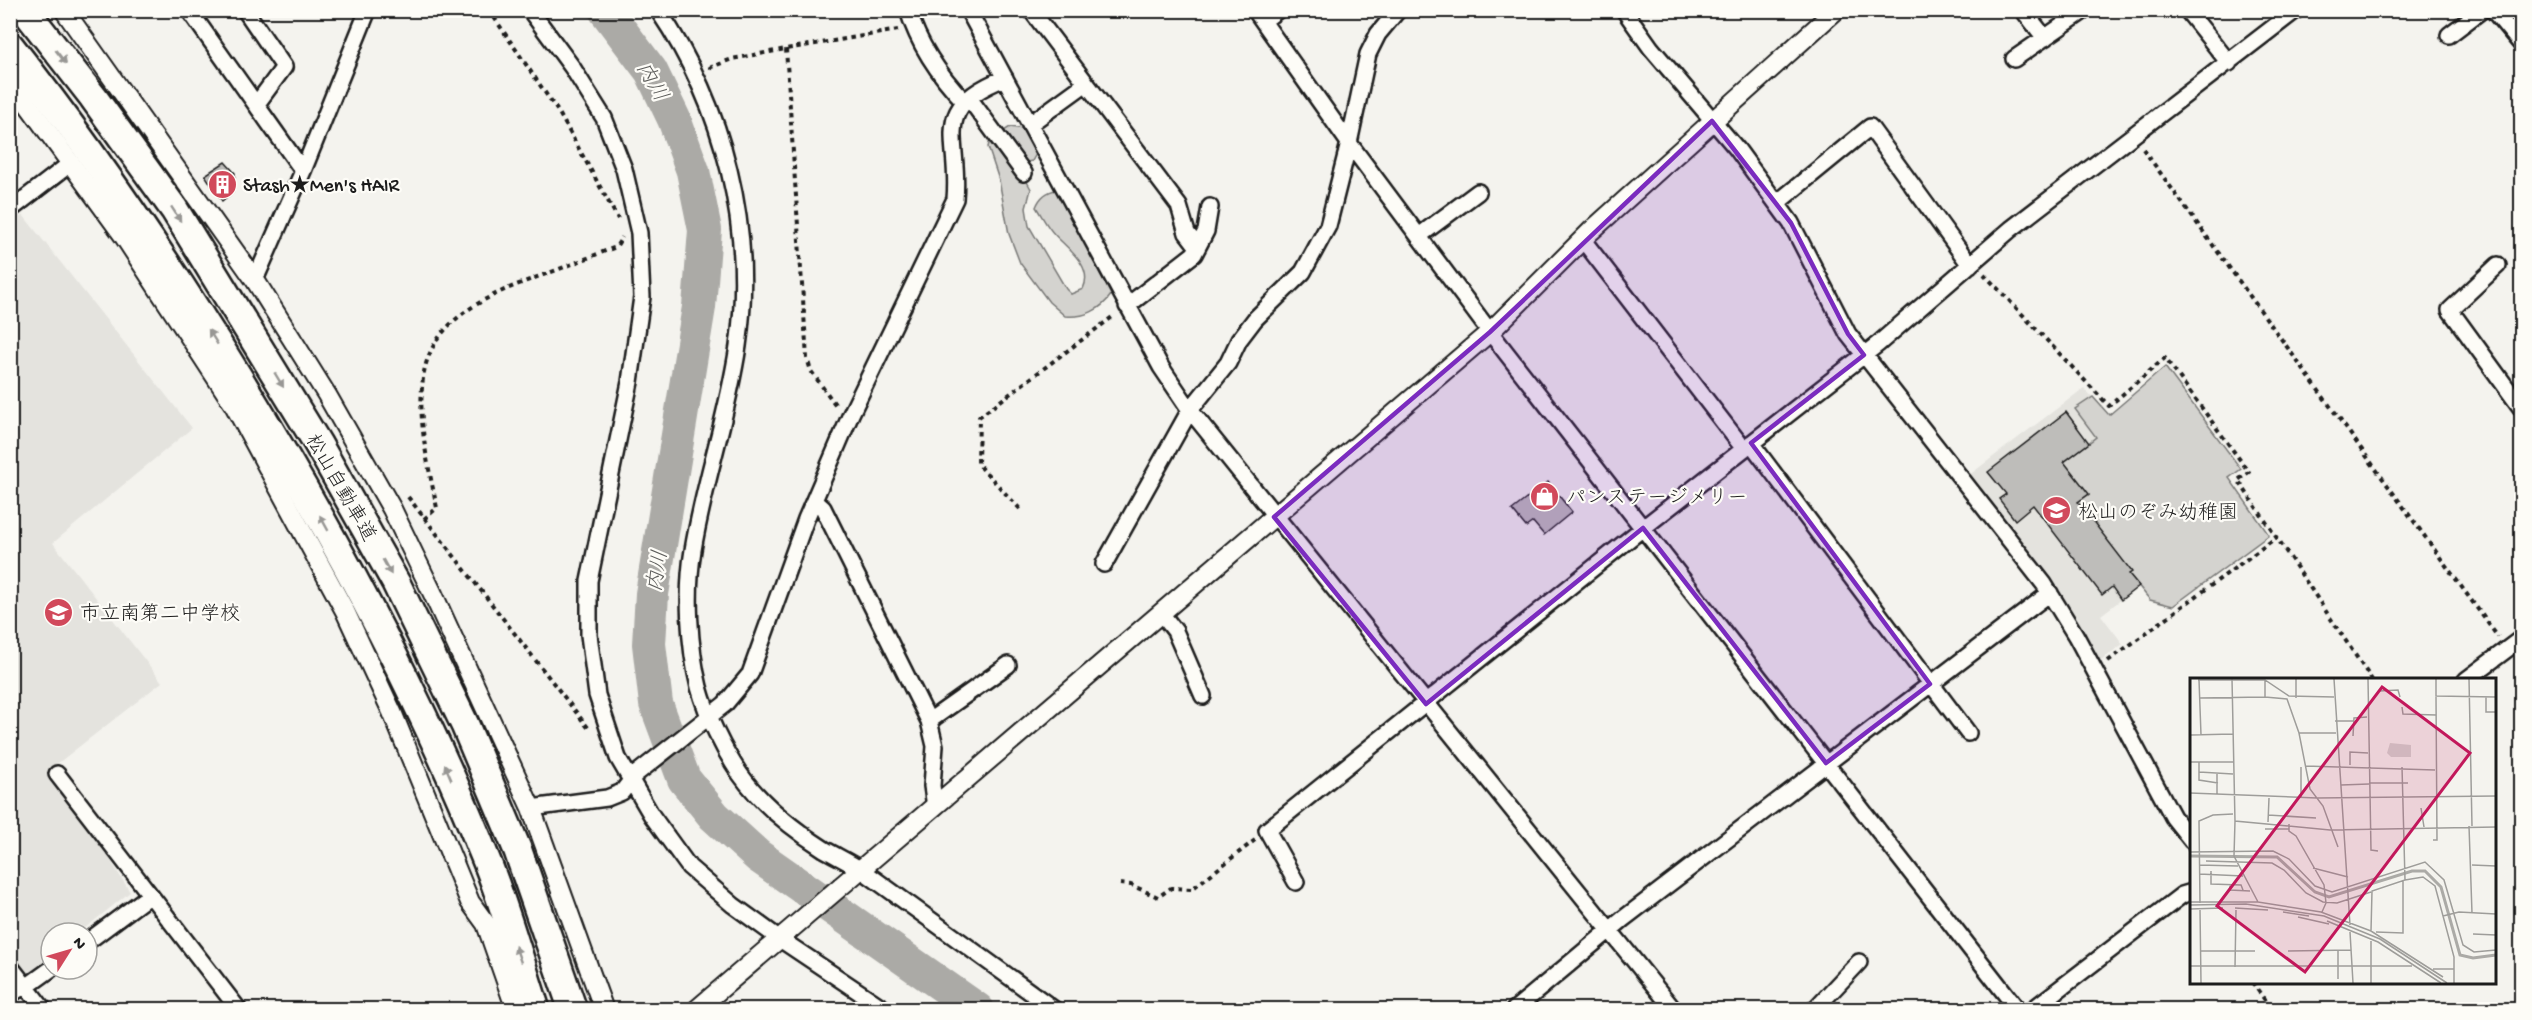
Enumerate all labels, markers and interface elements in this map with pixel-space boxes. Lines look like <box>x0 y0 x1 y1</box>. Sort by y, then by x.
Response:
one-way arrow <box>55 49 67 64</box>
water label: 内川 <box>629 58 672 107</box>
building icon: Stash★Men's HAIR <box>206 168 238 200</box>
place label: Stash★Men's HAIR <box>243 174 401 199</box>
one-way arrow <box>171 206 182 222</box>
one-way arrow <box>208 329 219 345</box>
one-way arrow <box>274 372 285 388</box>
street label: 松山自動車道 <box>299 430 381 546</box>
shop icon: パンステージメリー <box>1529 480 1561 512</box>
place label: パンステージメリー <box>1566 487 1748 511</box>
school or university icon: 松山のぞみ幼稚園 <box>2041 495 2073 527</box>
place label: 松山のぞみ幼稚園 <box>2078 502 2238 526</box>
one-way arrow <box>319 514 329 531</box>
water label: 内川 <box>643 549 675 594</box>
one-way arrow <box>382 559 392 576</box>
school or university icon: 市立南第二中学校 <box>43 596 75 628</box>
place label: 市立南第二中学校 <box>80 602 240 627</box>
inset map <box>2190 678 2496 984</box>
one-way arrow <box>443 763 452 781</box>
north arrow <box>39 921 99 981</box>
text: N <box>67 934 89 954</box>
one-way arrow <box>512 945 522 963</box>

